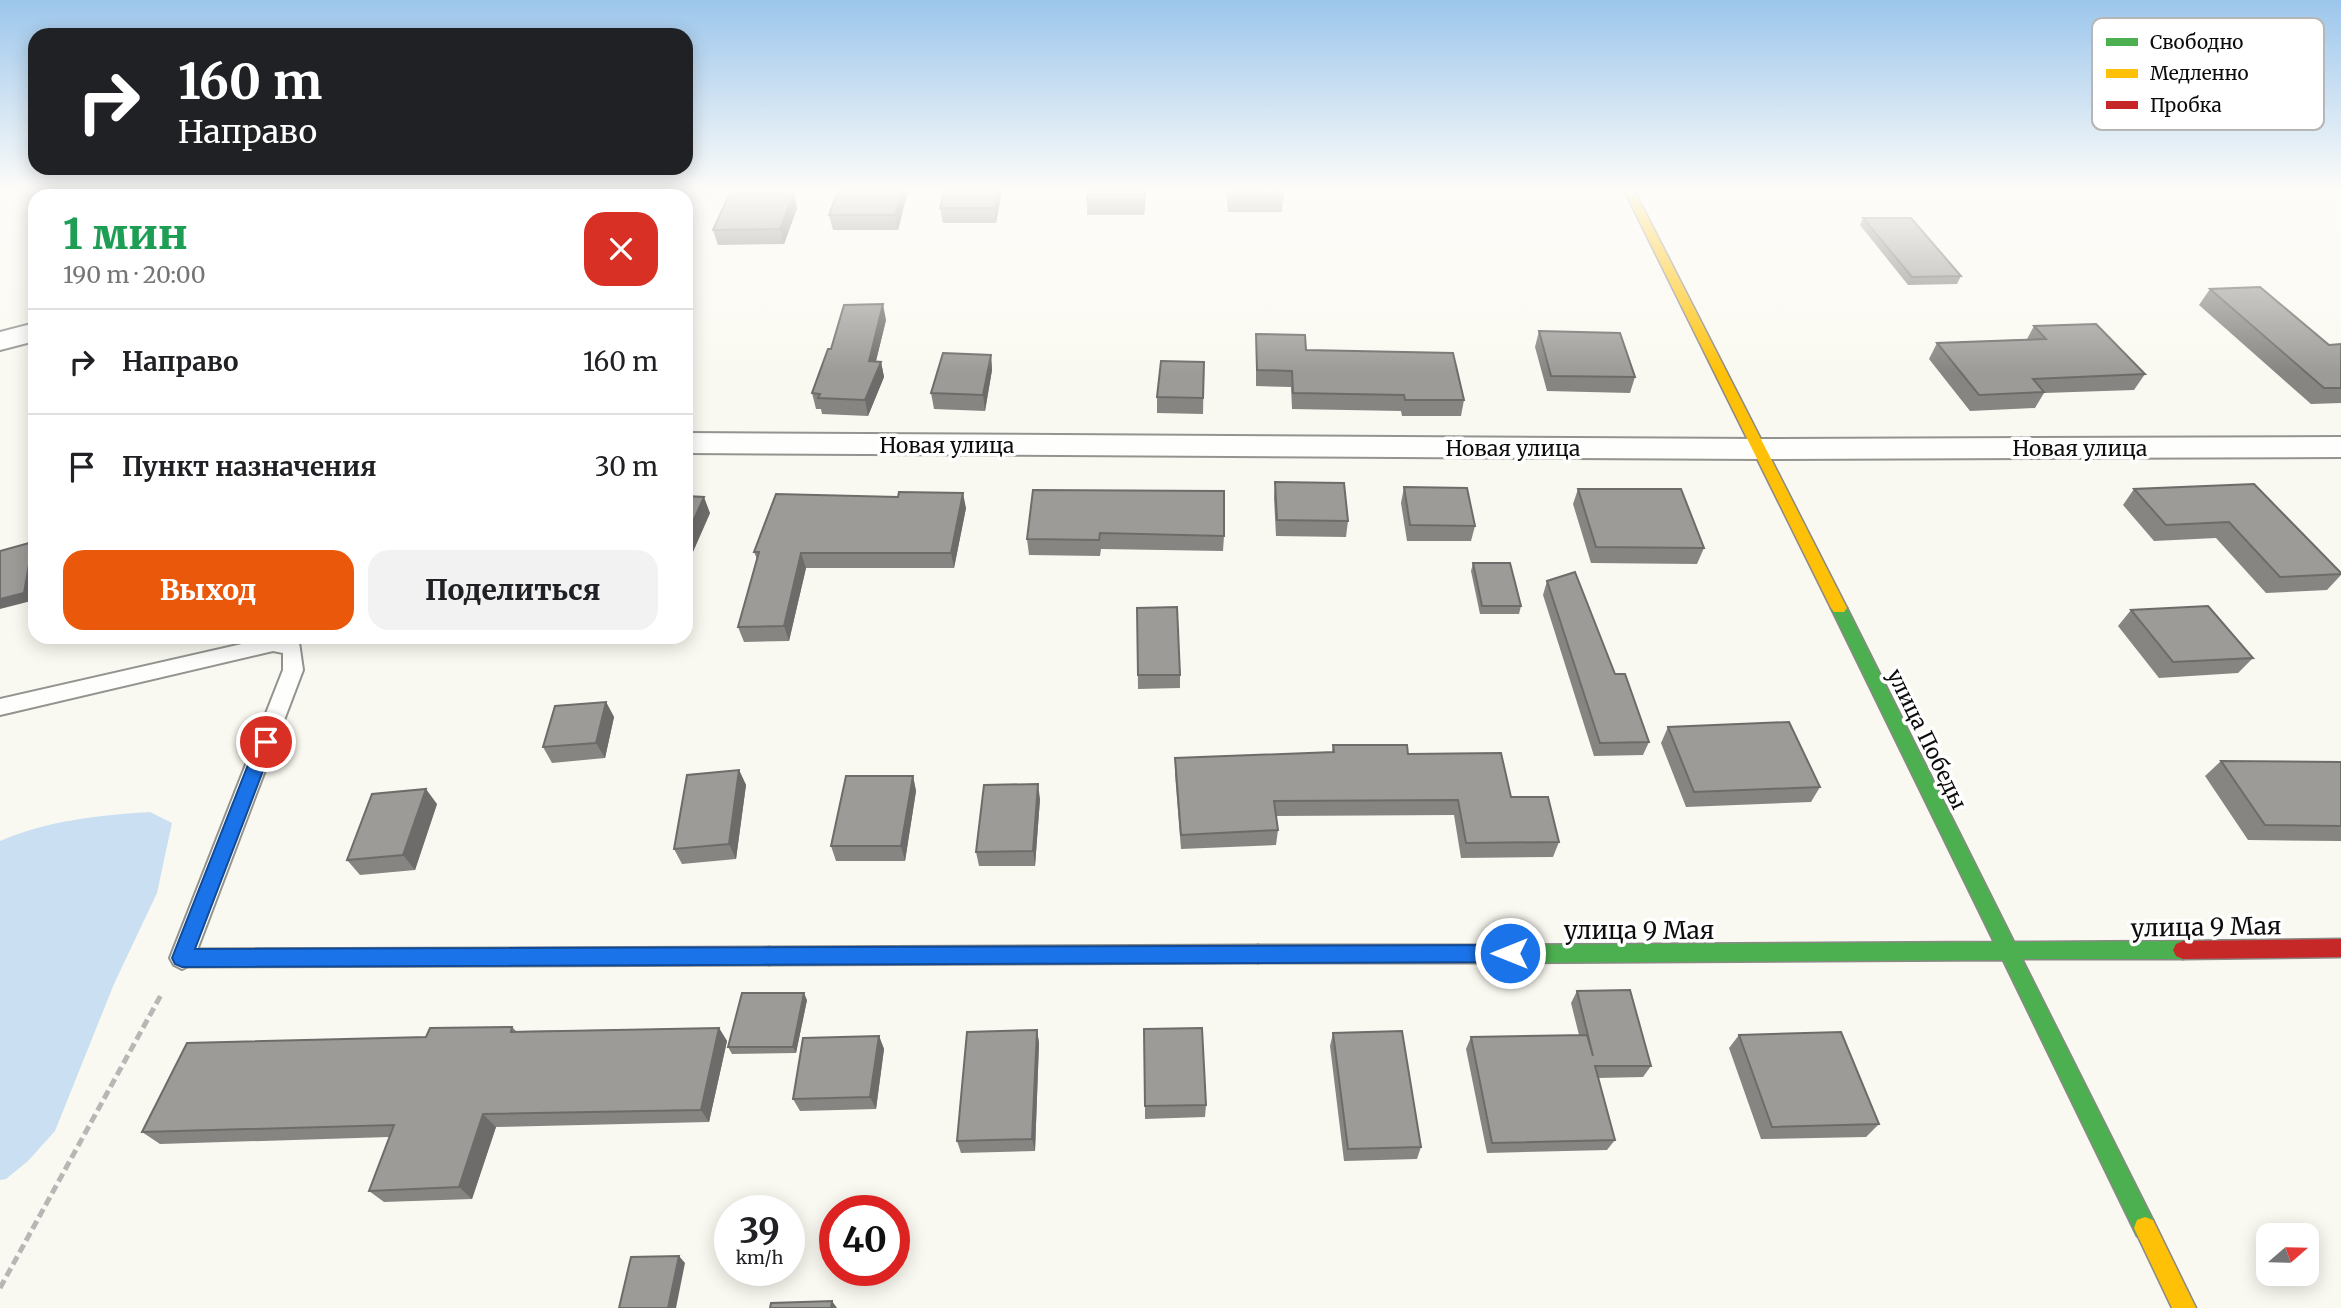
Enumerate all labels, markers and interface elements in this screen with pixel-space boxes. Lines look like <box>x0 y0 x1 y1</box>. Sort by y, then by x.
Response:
legend <box>2092 18 2324 130</box>
text: Свободно <box>2150 30 2243 54</box>
text: 160 m <box>178 51 322 112</box>
icon: right <box>63 56 154 147</box>
text: Медленно <box>2150 61 2249 85</box>
text: Пробка <box>2150 93 2222 117</box>
text: Направо <box>178 112 317 152</box>
text: 1 мин <box>63 208 188 260</box>
button: close <box>584 212 658 286</box>
text: 190 m · 20:00 <box>63 260 206 289</box>
icon: right <box>63 343 101 381</box>
text: Направо <box>122 345 239 378</box>
text: 160 m <box>583 345 658 378</box>
street label: Новая улица <box>880 432 1014 459</box>
street label: Новая улица <box>1446 435 1580 462</box>
street label: Новая улица <box>2013 435 2147 462</box>
icon: arrive <box>63 448 101 486</box>
text: Пункт назначения <box>122 450 376 483</box>
text: 30 m <box>595 450 658 483</box>
button: Выход <box>63 550 354 630</box>
button: Поделиться <box>368 550 658 630</box>
street label: улица Победы <box>1881 664 1973 814</box>
pin <box>236 712 296 772</box>
icon: arrive <box>247 723 285 761</box>
street label: улица 9 Мая <box>2130 910 2282 944</box>
street label: улица 9 Мая <box>1564 915 1714 946</box>
position arrow <box>1473 916 1547 990</box>
speed limit sign: 40 <box>819 1195 910 1286</box>
text: 39 <box>739 1209 780 1253</box>
north arrow <box>2256 1223 2319 1286</box>
map controls <box>2256 1223 2319 1286</box>
text: km/h <box>736 1246 783 1269</box>

